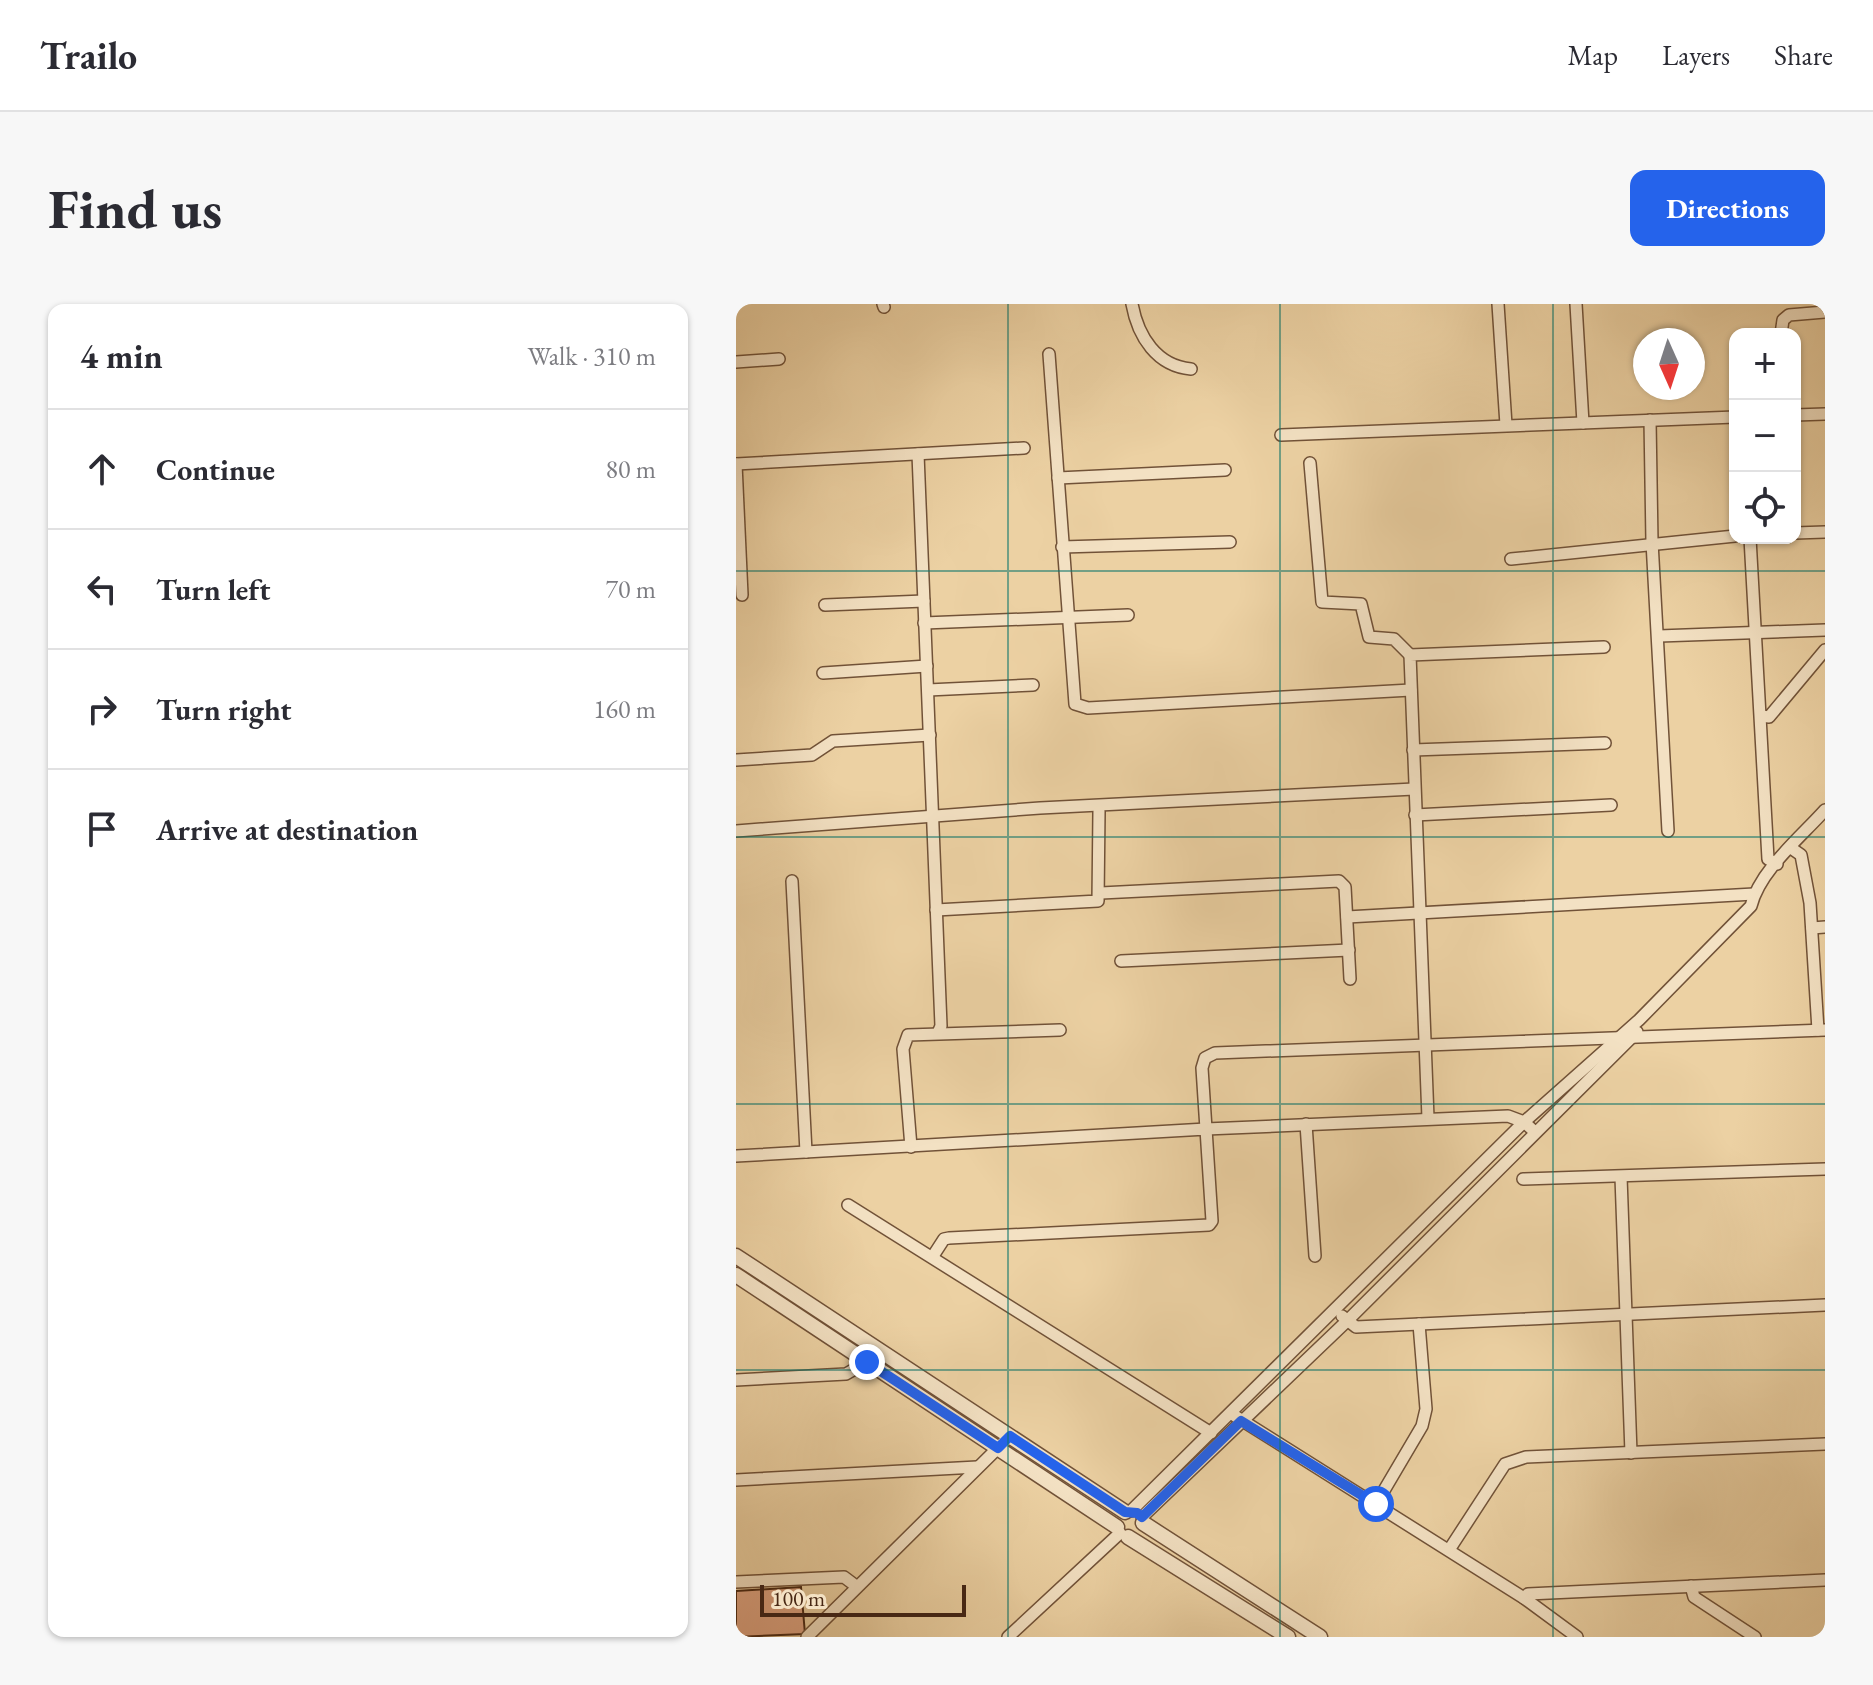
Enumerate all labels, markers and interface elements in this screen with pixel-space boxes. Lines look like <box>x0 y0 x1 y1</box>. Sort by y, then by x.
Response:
text: Trailo <box>40 31 137 80</box>
text: Map <box>1568 37 1618 73</box>
text: Layers <box>1662 37 1730 73</box>
text: Share <box>1774 37 1833 73</box>
button: Directions <box>1630 170 1825 246</box>
text: Find us <box>48 172 222 245</box>
north arrow <box>1633 328 1705 400</box>
map controls <box>1729 328 1801 544</box>
button: + <box>1729 328 1801 400</box>
text: 4 min <box>80 334 163 378</box>
text: Walk · 310 m <box>528 339 656 373</box>
button: − <box>1729 400 1801 472</box>
icon: ahead <box>80 447 124 491</box>
text: Continue <box>156 450 275 489</box>
text: 80 m <box>606 452 656 486</box>
button: locate <box>1729 472 1801 544</box>
icon: left <box>80 567 124 611</box>
text: Turn left <box>156 570 270 609</box>
text: 70 m <box>606 572 656 606</box>
icon: right <box>80 687 124 731</box>
text: Turn right <box>156 690 292 729</box>
text: 160 m <box>593 692 656 726</box>
icon: arrive <box>80 807 124 851</box>
text: Arrive at destination <box>156 810 418 849</box>
route end <box>849 1344 885 1380</box>
route start <box>1358 1486 1394 1522</box>
scale bar <box>760 1581 966 1617</box>
text: 100 m <box>772 1584 825 1613</box>

